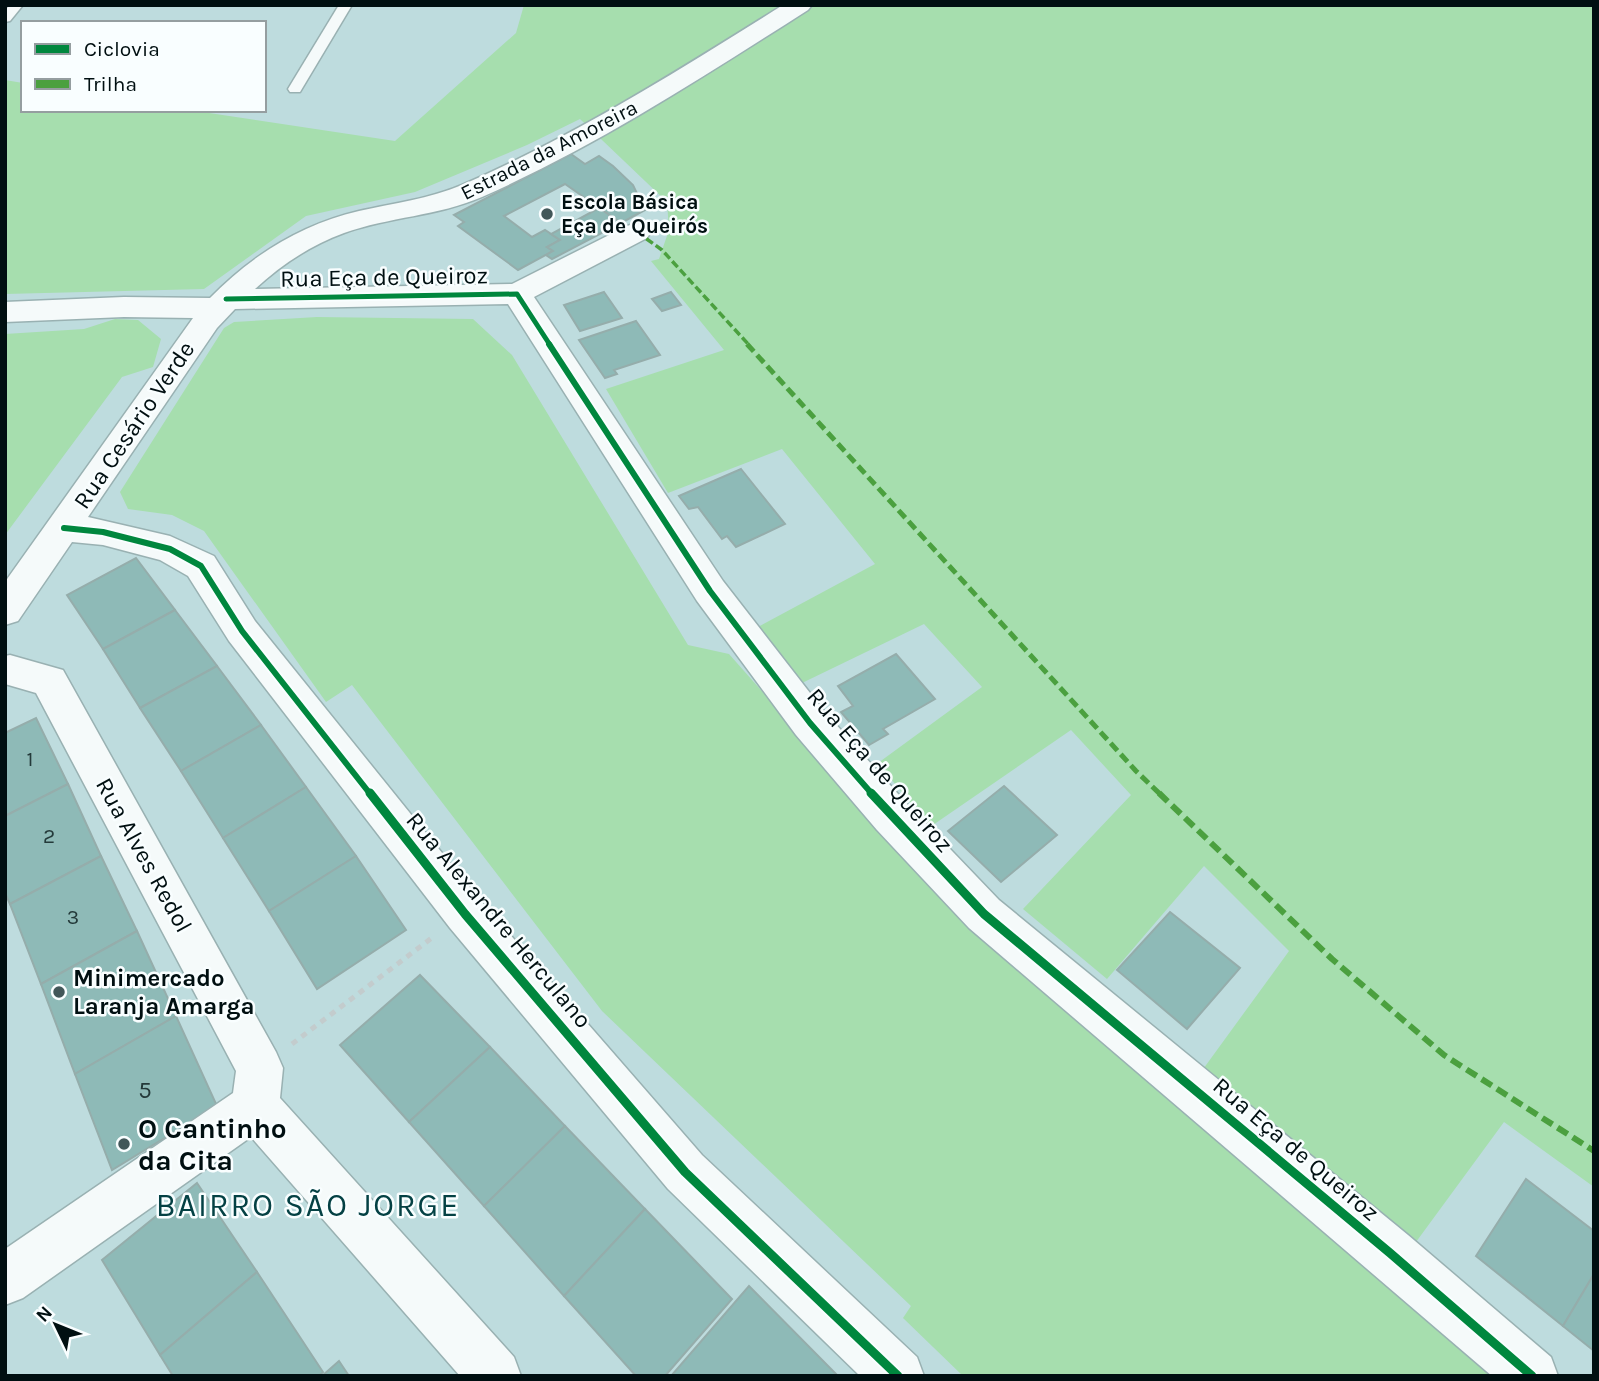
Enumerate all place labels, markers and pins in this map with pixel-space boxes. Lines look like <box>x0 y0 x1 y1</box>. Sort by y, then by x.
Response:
place label: Escola Básica Eça de Queirós <box>561 190 708 238</box>
marker: Escola Básica Eça de Queirós <box>539 206 555 222</box>
place label: Minimercado Laranja Amarga <box>73 964 255 1020</box>
marker: Minimercado Laranja Amarga <box>51 984 67 1000</box>
place label: O Cantinho da Cita <box>138 1112 287 1177</box>
marker: O Cantinho da Cita <box>116 1136 132 1152</box>

